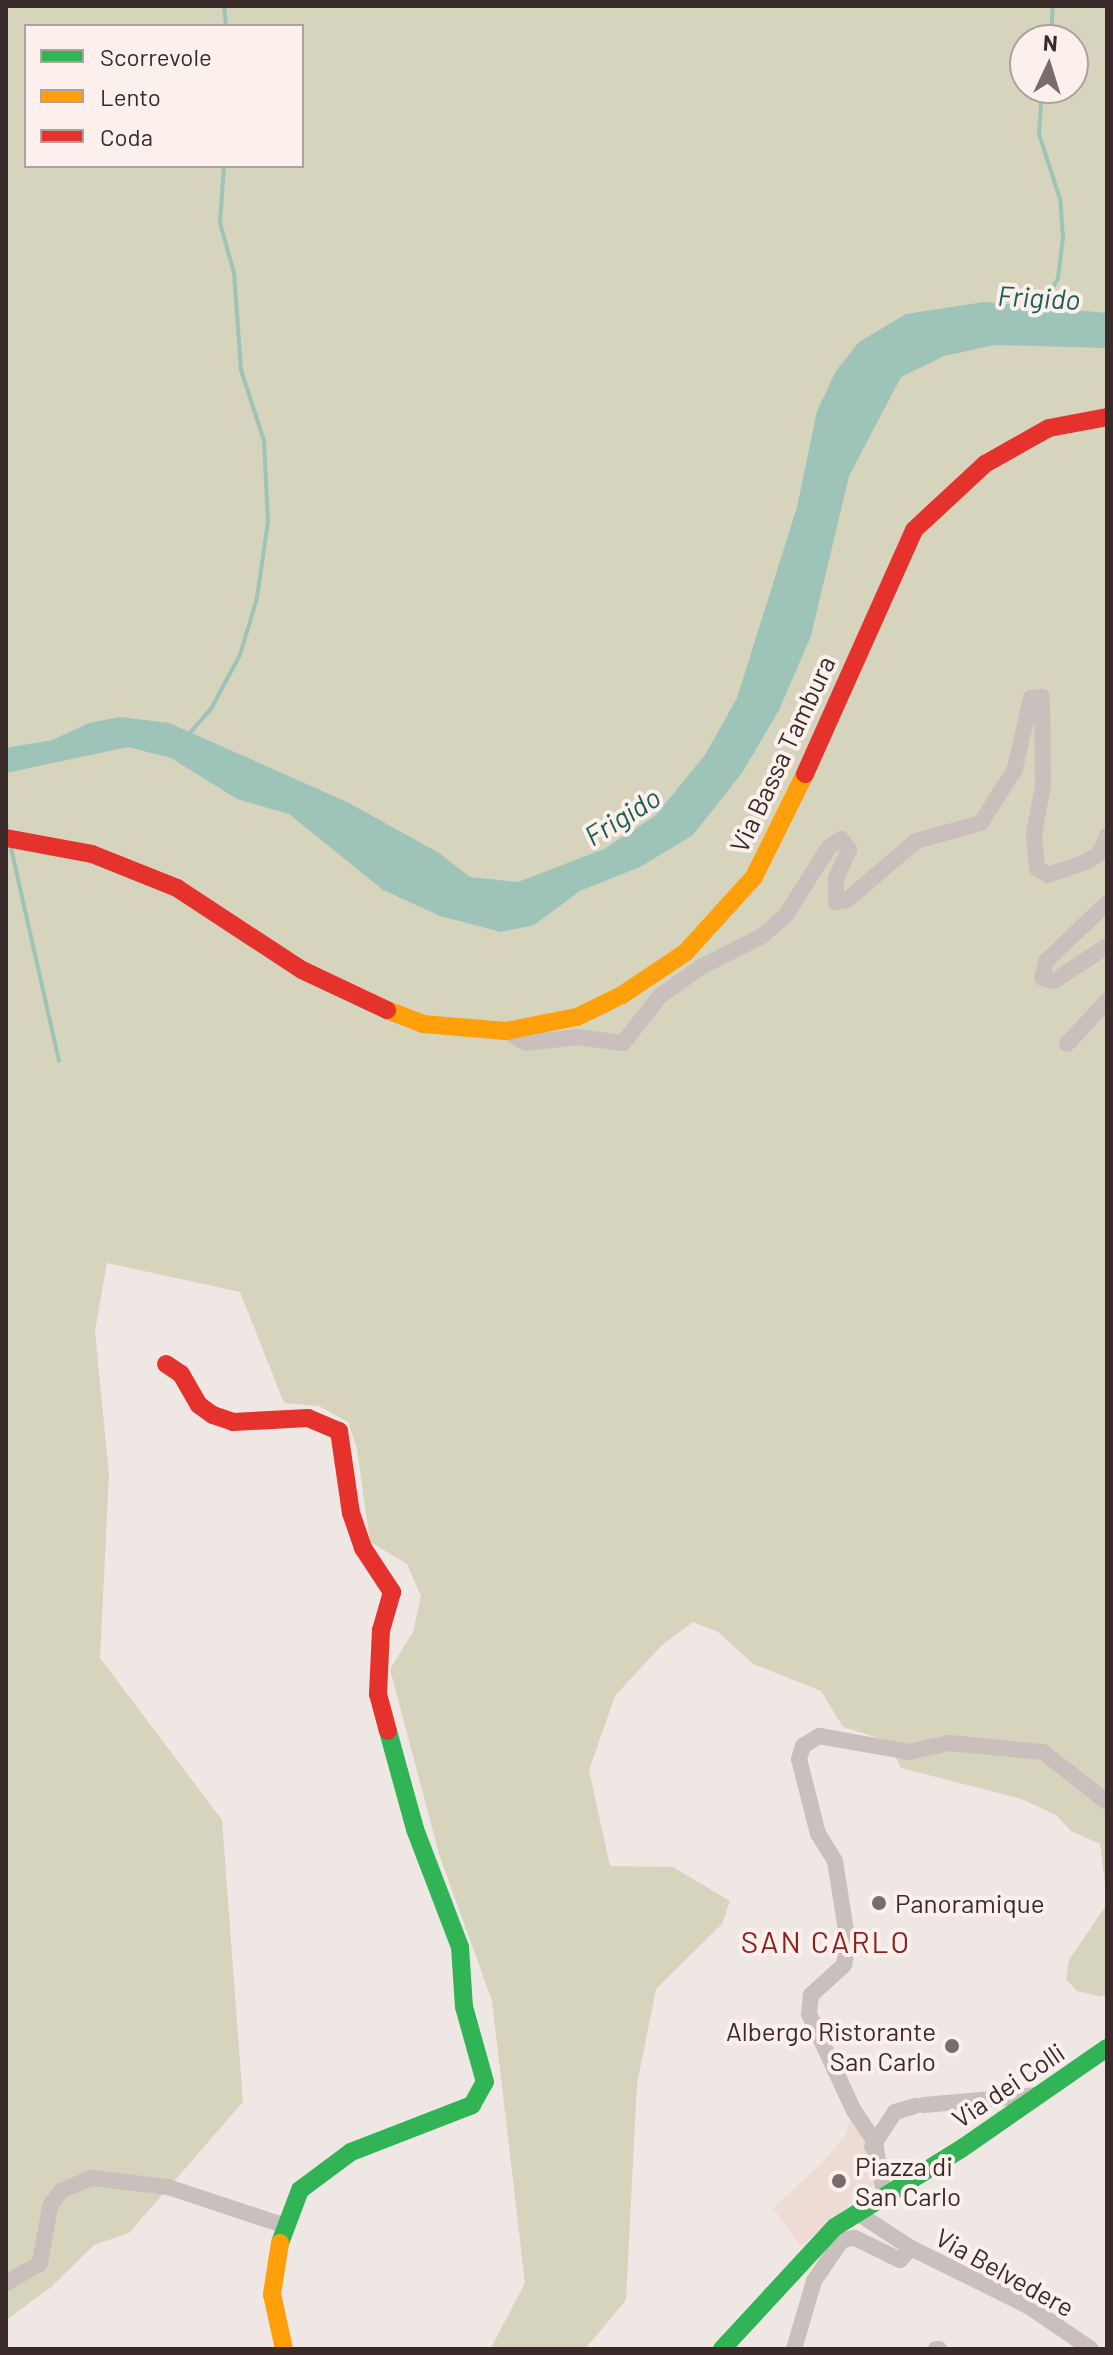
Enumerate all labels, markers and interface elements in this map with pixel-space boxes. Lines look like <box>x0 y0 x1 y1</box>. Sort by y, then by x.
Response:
legend <box>24 24 304 168</box>
north arrow <box>1009 24 1089 104</box>
text: N <box>1042 29 1059 56</box>
text: Scorrevole <box>100 42 212 71</box>
text: Lento <box>100 82 161 111</box>
text: Coda <box>100 122 153 151</box>
water label: Frigido <box>997 278 1081 316</box>
street label: Via Bassa Tambura <box>723 651 841 857</box>
water label: Frigido <box>578 780 666 852</box>
place label: Panoramique <box>895 1887 1045 1919</box>
marker: Panoramique <box>870 1894 888 1912</box>
district label: SAN CARLO <box>741 1923 911 1959</box>
place label: Albergo Ristorante San Carlo <box>726 2015 936 2076</box>
street label: Via dei Colli <box>946 2036 1070 2134</box>
marker: Albergo Ristorante San Carlo <box>943 2037 961 2055</box>
place label: Piazza di San Carlo <box>855 2150 961 2212</box>
marker: Piazza di San Carlo <box>830 2172 848 2190</box>
street label: Via Belvedere <box>930 2221 1080 2323</box>

